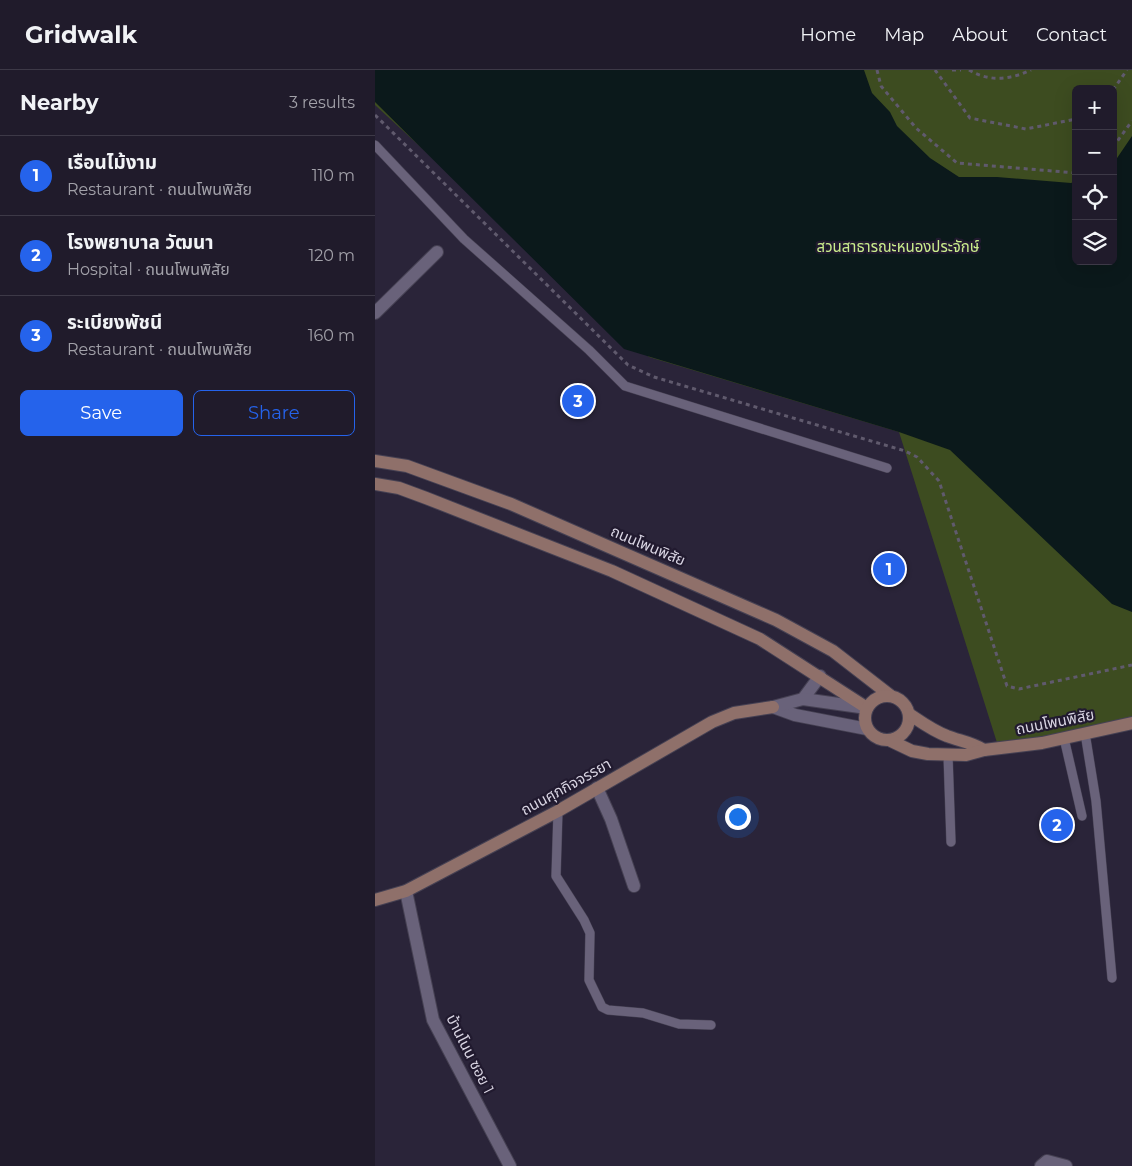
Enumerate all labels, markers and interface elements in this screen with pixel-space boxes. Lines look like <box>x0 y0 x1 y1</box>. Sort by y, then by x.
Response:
text: Gridwalk <box>25 20 137 49</box>
text: Home <box>800 24 856 46</box>
text: Map <box>884 24 924 46</box>
text: About <box>952 24 1008 46</box>
text: Contact <box>1036 24 1107 46</box>
map controls <box>1072 85 1117 265</box>
button: + <box>1072 85 1117 130</box>
text: Nearby <box>20 90 99 115</box>
text: 3 results <box>289 93 355 112</box>
button: − <box>1072 130 1117 175</box>
text: เรือนไม้งาม <box>67 151 157 174</box>
text: 1 <box>33 166 39 185</box>
text: 110 m <box>312 166 355 185</box>
button: locate <box>1072 175 1117 220</box>
text: Restaurant · ถนนโพนพิสัย <box>67 180 252 199</box>
button: layers <box>1072 220 1117 265</box>
text: โรงพยาบาล วัฒนา <box>67 231 213 254</box>
park label: สวนสาธารณะหนองประจักษ์ <box>817 237 980 256</box>
text: 2 <box>31 246 41 265</box>
text: 120 m <box>308 246 355 265</box>
text: Hospital · ถนนโพนพิสัย <box>67 260 230 279</box>
text: ระเบียงพัชนี <box>67 311 162 334</box>
text: 3 <box>31 326 41 345</box>
text: 160 m <box>308 326 355 345</box>
text: Restaurant · ถนนโพนพิสัย <box>67 340 252 359</box>
pin: 3 <box>562 382 594 420</box>
button: Save <box>20 390 183 436</box>
button: Share <box>193 390 355 436</box>
street label: ถนนโพนพิสัย <box>608 521 688 570</box>
pin: 1 <box>873 550 905 588</box>
street label: ถนนโพนพิสัย <box>1014 705 1096 738</box>
street label: ถนนศุภกิจจรรยา <box>517 754 614 819</box>
your location <box>725 804 751 830</box>
pin: 2 <box>1041 806 1073 844</box>
street label: บ้านโนน ซอย 1 <box>442 1011 499 1097</box>

